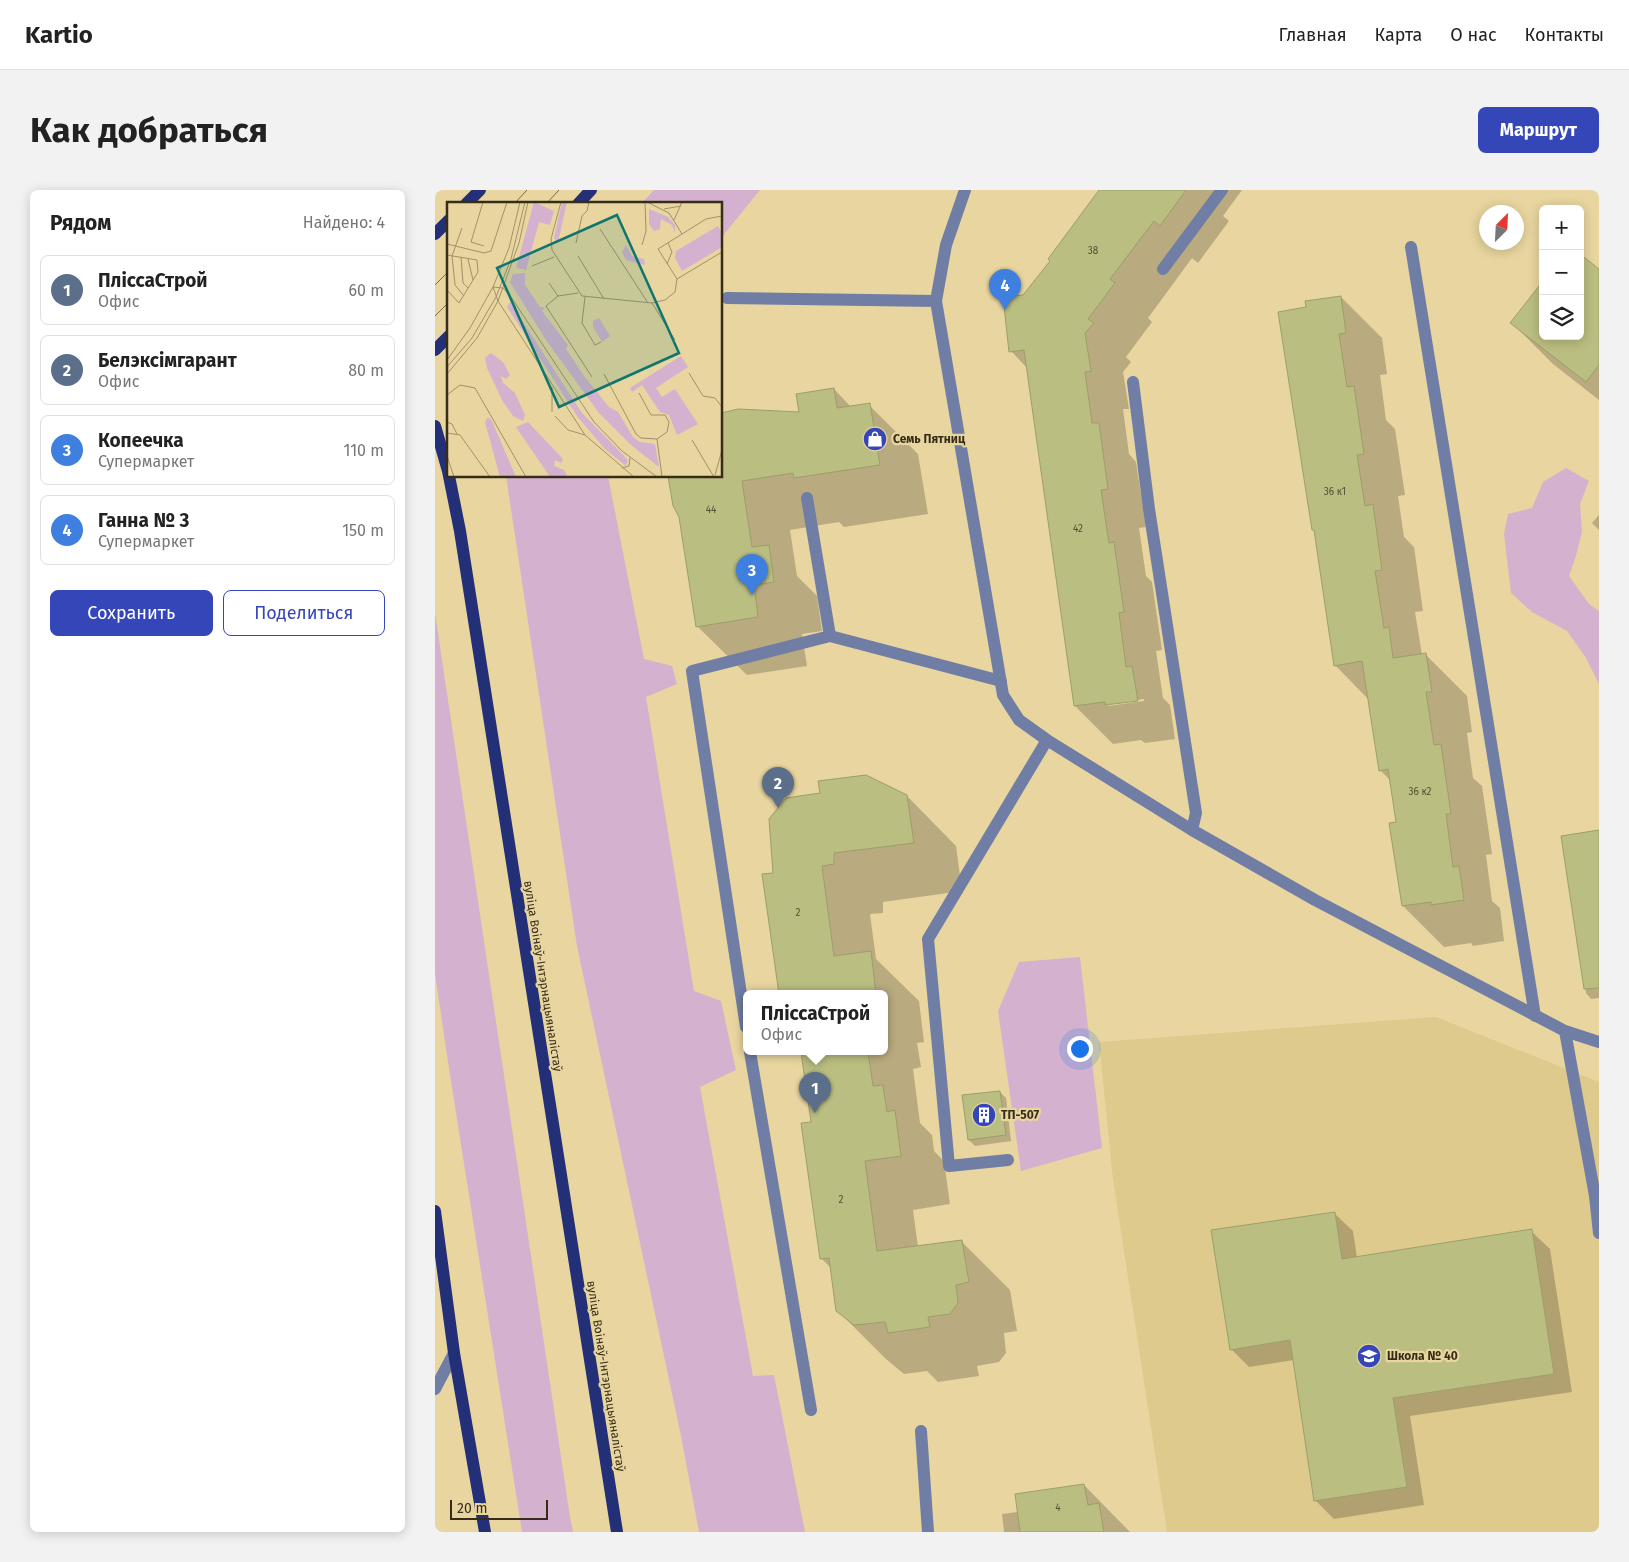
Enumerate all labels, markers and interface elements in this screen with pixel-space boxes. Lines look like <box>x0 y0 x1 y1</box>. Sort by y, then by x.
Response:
text: Kartio <box>25 21 93 49</box>
text: Главная <box>1279 24 1347 46</box>
text: Карта <box>1375 24 1422 46</box>
text: О нас <box>1450 24 1497 46</box>
text: Контакты <box>1525 24 1604 46</box>
button: Маршрут <box>1478 107 1599 153</box>
text: Как добраться <box>30 109 268 151</box>
inset map <box>447 202 723 478</box>
north arrow <box>1479 205 1524 250</box>
map controls <box>1539 205 1584 340</box>
button: + <box>1539 205 1584 250</box>
text: Рядом <box>50 210 111 236</box>
text: Найдено: 4 <box>303 213 385 232</box>
house number: 38 <box>1088 245 1099 257</box>
button: − <box>1539 250 1584 295</box>
text: ПліссаСтрой <box>98 269 208 292</box>
pin: 4 <box>989 269 1021 310</box>
text: 1 <box>63 281 71 300</box>
text: 60 m <box>349 281 384 300</box>
text: Офис <box>98 292 139 311</box>
button: layers <box>1539 295 1584 340</box>
text: Белэксімгарант <box>98 349 237 372</box>
text: 2 <box>63 361 71 380</box>
text: 80 m <box>348 361 384 380</box>
text: Офис <box>98 372 139 391</box>
shop icon: Семь Пятниц <box>862 426 888 452</box>
text: Копеечка <box>98 429 184 452</box>
place label: Семь Пятниц <box>893 432 966 446</box>
text: 3 <box>63 441 71 460</box>
text: 110 m <box>343 441 384 460</box>
text: Супермаркет <box>98 452 194 471</box>
house number: 36 к1 <box>1324 486 1346 498</box>
house number: 44 <box>706 504 717 516</box>
text: Ганна № 3 <box>98 509 189 532</box>
text: 4 <box>62 521 72 540</box>
text: 150 m <box>342 521 384 540</box>
house number: 42 <box>1073 523 1083 535</box>
text: Супермаркет <box>98 532 194 551</box>
pin: 3 <box>736 554 768 595</box>
button: Сохранить <box>50 590 213 636</box>
button: Поделиться <box>223 590 385 636</box>
pin: 2 <box>762 767 794 808</box>
house number: 36 к2 <box>1408 786 1432 798</box>
street label: вуліца Воінаў-Інтэрнацыяналістаў <box>521 880 565 1073</box>
house number: 2 <box>796 907 801 919</box>
popup <box>743 990 888 1055</box>
text: ПліссаСтрой <box>761 1002 870 1025</box>
text: Офис <box>761 1025 802 1044</box>
your location <box>1067 1036 1093 1062</box>
pin: 1 <box>799 1072 831 1113</box>
building icon: ТП-507 <box>971 1102 997 1128</box>
place label: ТП-507 <box>1001 1108 1039 1122</box>
house number: 2 <box>839 1194 844 1206</box>
street label: вуліца Воінаў-Інтэрнацыяналістаў <box>584 1280 628 1473</box>
school or university icon: Школа № 40 <box>1356 1343 1382 1369</box>
place label: Школа № 40 <box>1387 1349 1458 1363</box>
scale bar <box>450 1497 547 1520</box>
text: 20 m <box>457 1500 487 1517</box>
house number: 4 <box>1055 1502 1061 1514</box>

